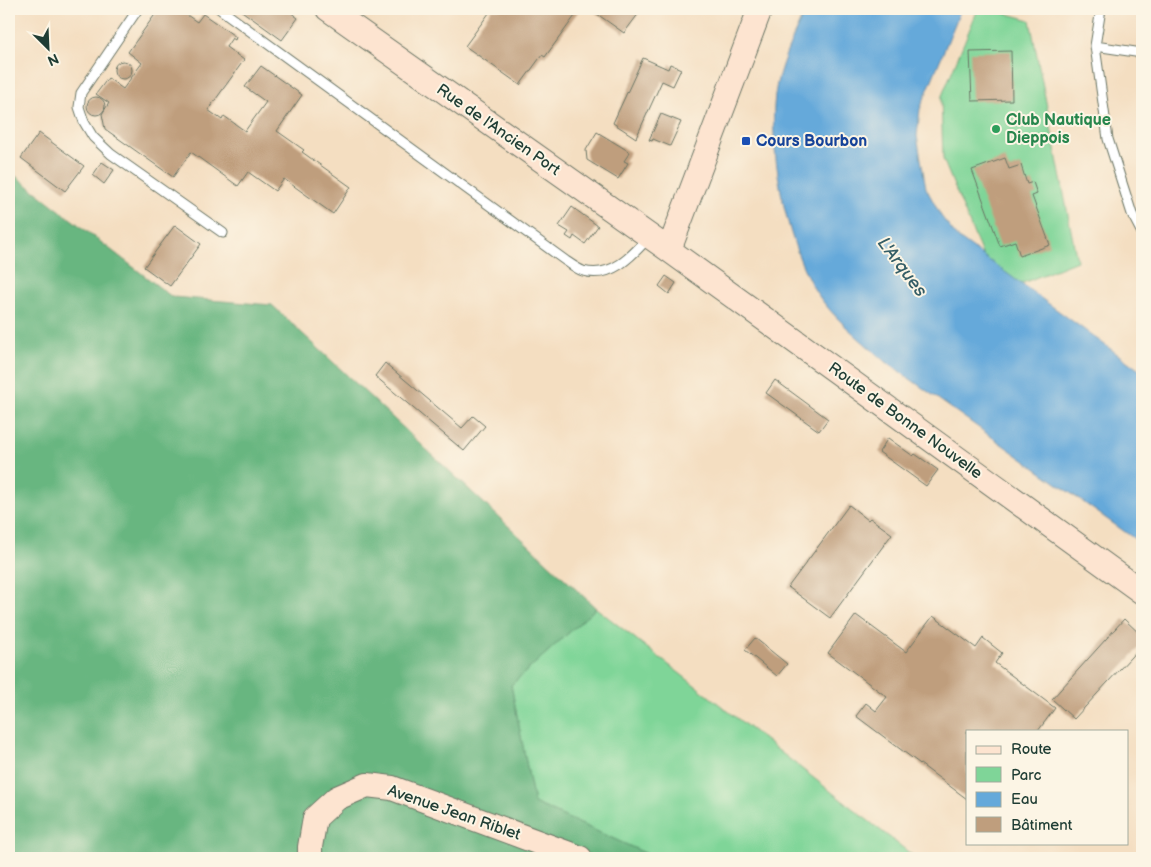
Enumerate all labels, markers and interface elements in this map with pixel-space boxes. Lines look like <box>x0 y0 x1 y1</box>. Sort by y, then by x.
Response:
north arrow <box>22 22 72 72</box>
text: N <box>45 50 61 69</box>
street label: Rue de l'Ancien Port <box>433 80 564 180</box>
place label: Club Nautique Dieppois <box>1006 111 1111 148</box>
marker: Club Nautique Dieppois <box>990 123 1002 135</box>
place label: Cours Bourbon <box>756 132 867 151</box>
marker: Cours Bourbon <box>740 135 752 147</box>
water label: L'Arques <box>873 233 931 301</box>
street label: Route de Bonne Nouvelle <box>824 359 986 484</box>
legend <box>966 730 1128 844</box>
text: Route <box>1011 740 1052 759</box>
text: Parc <box>1011 766 1041 785</box>
street label: Avenue Jean Riblet <box>385 781 523 845</box>
text: Eau <box>1011 790 1038 809</box>
text: Bâtiment <box>1011 816 1073 835</box>

